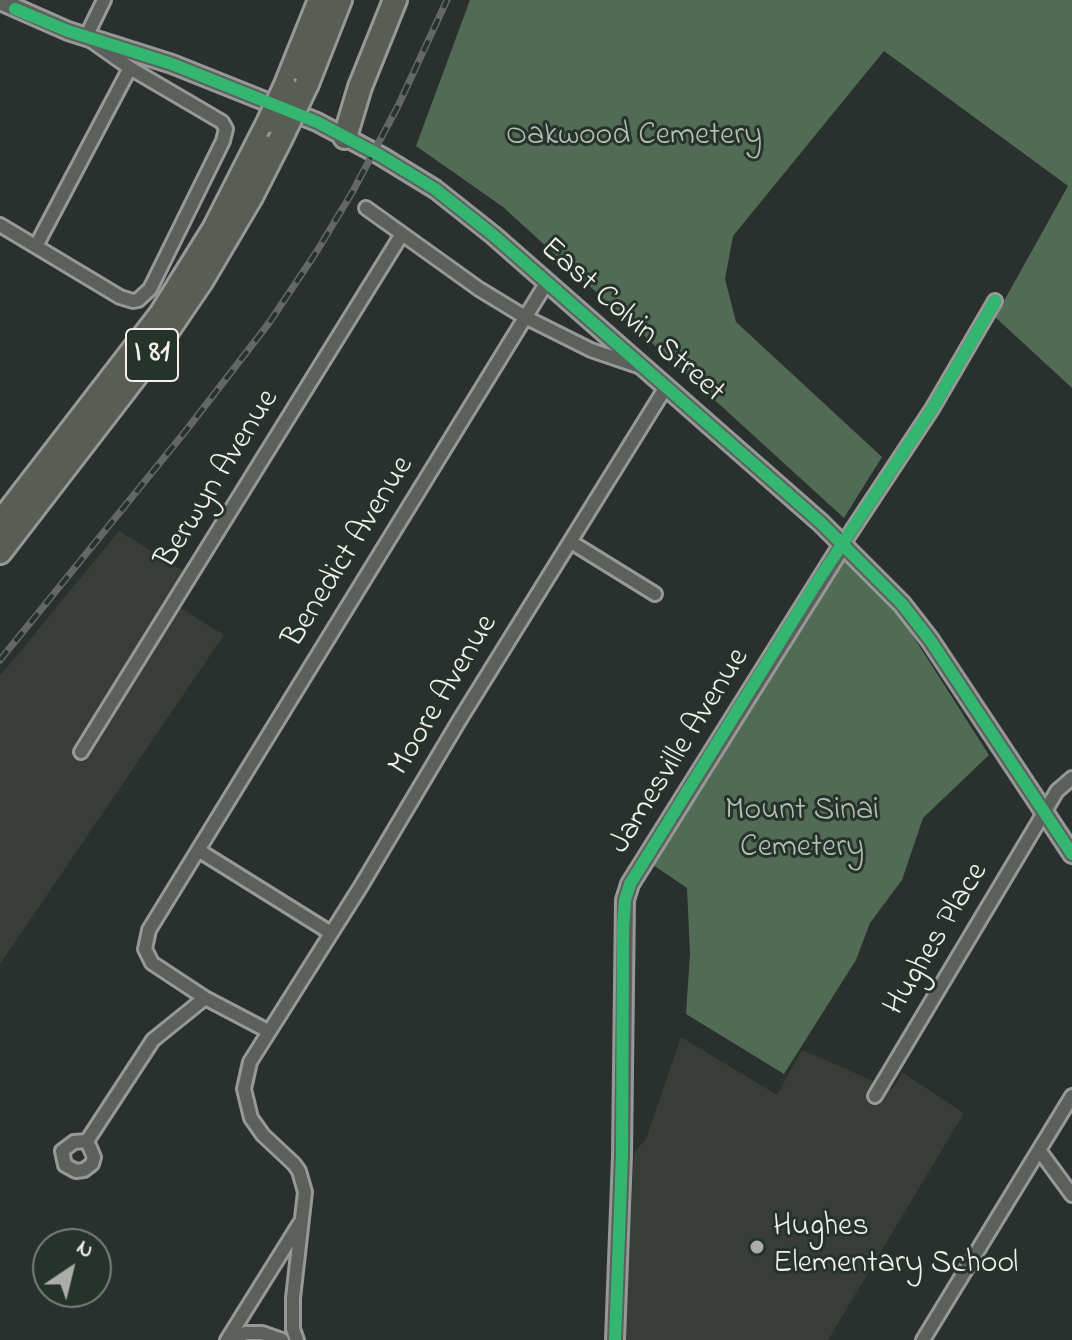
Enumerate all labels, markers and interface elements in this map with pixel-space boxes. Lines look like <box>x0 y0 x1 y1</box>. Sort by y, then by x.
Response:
park label: Oakwood Cemetery <box>506 119 762 157</box>
street label: East Colvin Street <box>531 231 731 413</box>
road number: I 81 <box>126 329 178 381</box>
street label: Berwyn Avenue <box>149 383 289 577</box>
street label: Benedict Avenue <box>276 450 424 656</box>
street label: Moore Avenue <box>382 609 508 783</box>
street label: Jamesville Avenue <box>602 642 760 862</box>
park label: Mount Sinai Cemetery <box>725 794 879 869</box>
street label: Hughes Place <box>877 857 999 1023</box>
place label: Hughes Elementary School <box>773 1210 1018 1285</box>
north arrow <box>32 1228 112 1308</box>
text: N <box>69 1233 100 1267</box>
marker: Hughes Elementary School <box>748 1238 766 1256</box>

